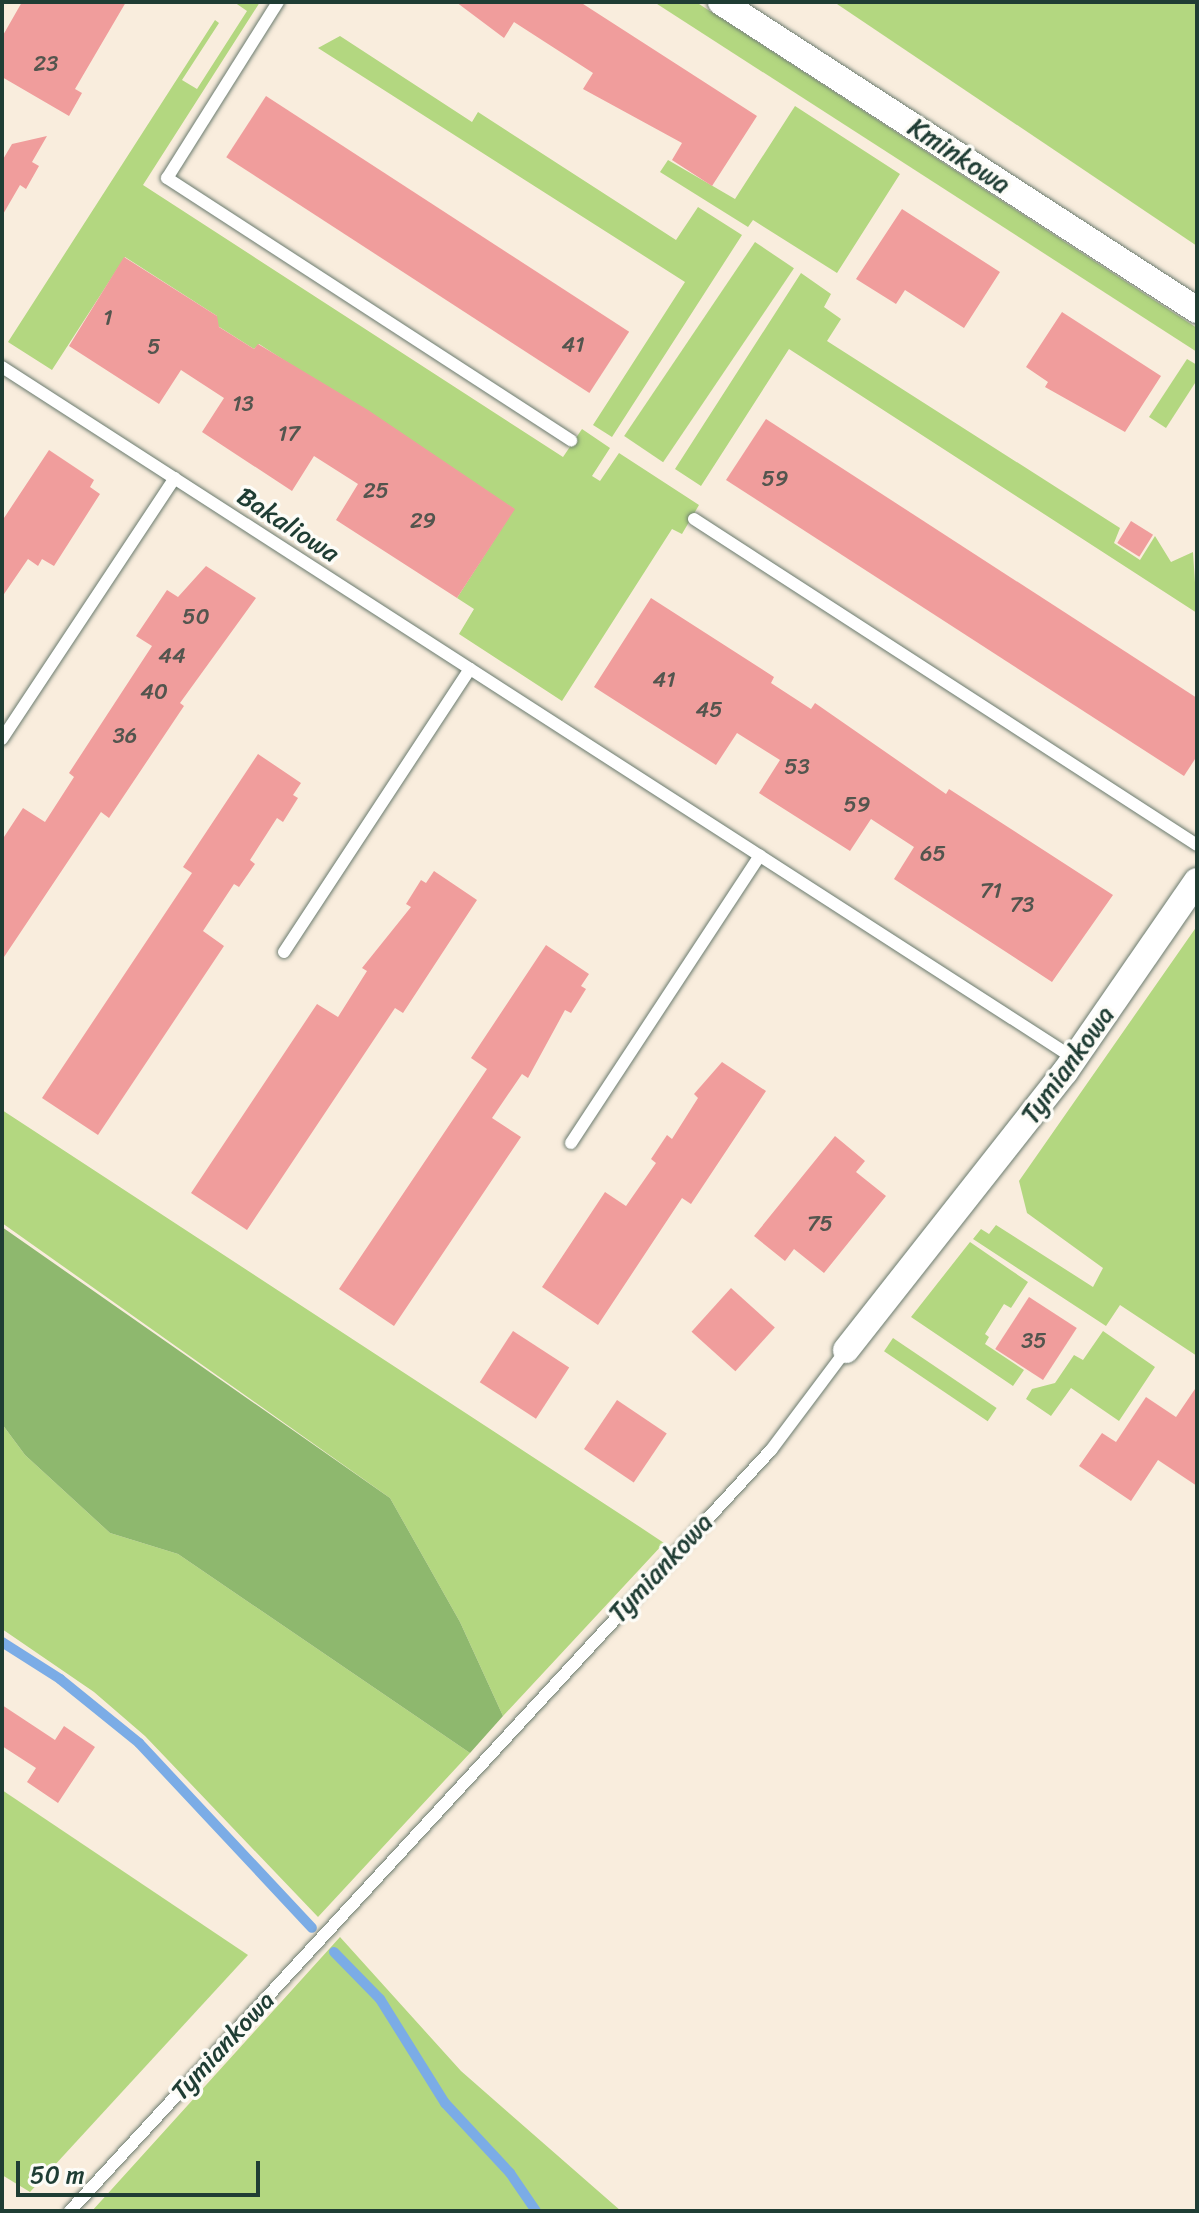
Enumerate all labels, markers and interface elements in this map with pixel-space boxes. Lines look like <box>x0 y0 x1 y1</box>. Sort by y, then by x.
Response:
house number: 23 <box>34 51 58 77</box>
street label: Kminkowa <box>902 112 1016 200</box>
house number: 1 <box>103 305 113 331</box>
house number: 41 <box>561 332 585 358</box>
house number: 5 <box>147 334 161 360</box>
house number: 13 <box>232 391 254 417</box>
house number: 17 <box>278 421 300 447</box>
house number: 59 <box>762 466 788 492</box>
house number: 25 <box>363 478 389 504</box>
street label: Bakaliowa <box>231 481 345 569</box>
house number: 29 <box>410 508 436 534</box>
house number: 50 <box>182 604 210 630</box>
house number: 44 <box>158 643 186 669</box>
house number: 41 <box>652 667 676 693</box>
house number: 40 <box>140 679 168 705</box>
house number: 45 <box>695 697 723 723</box>
house number: 36 <box>113 723 137 749</box>
house number: 53 <box>784 754 810 780</box>
house number: 59 <box>844 792 870 818</box>
house number: 65 <box>920 841 946 867</box>
house number: 71 <box>980 878 1002 904</box>
house number: 73 <box>1010 892 1034 918</box>
street label: Tymiankowa <box>1015 1000 1121 1130</box>
house number: 75 <box>807 1211 833 1237</box>
house number: 35 <box>1021 1328 1047 1354</box>
street label: Tymiankowa <box>603 1507 719 1629</box>
street label: Tymiankowa <box>165 1985 281 2107</box>
scale bar <box>20 2145 264 2195</box>
text: 50 m <box>30 2154 85 2196</box>

